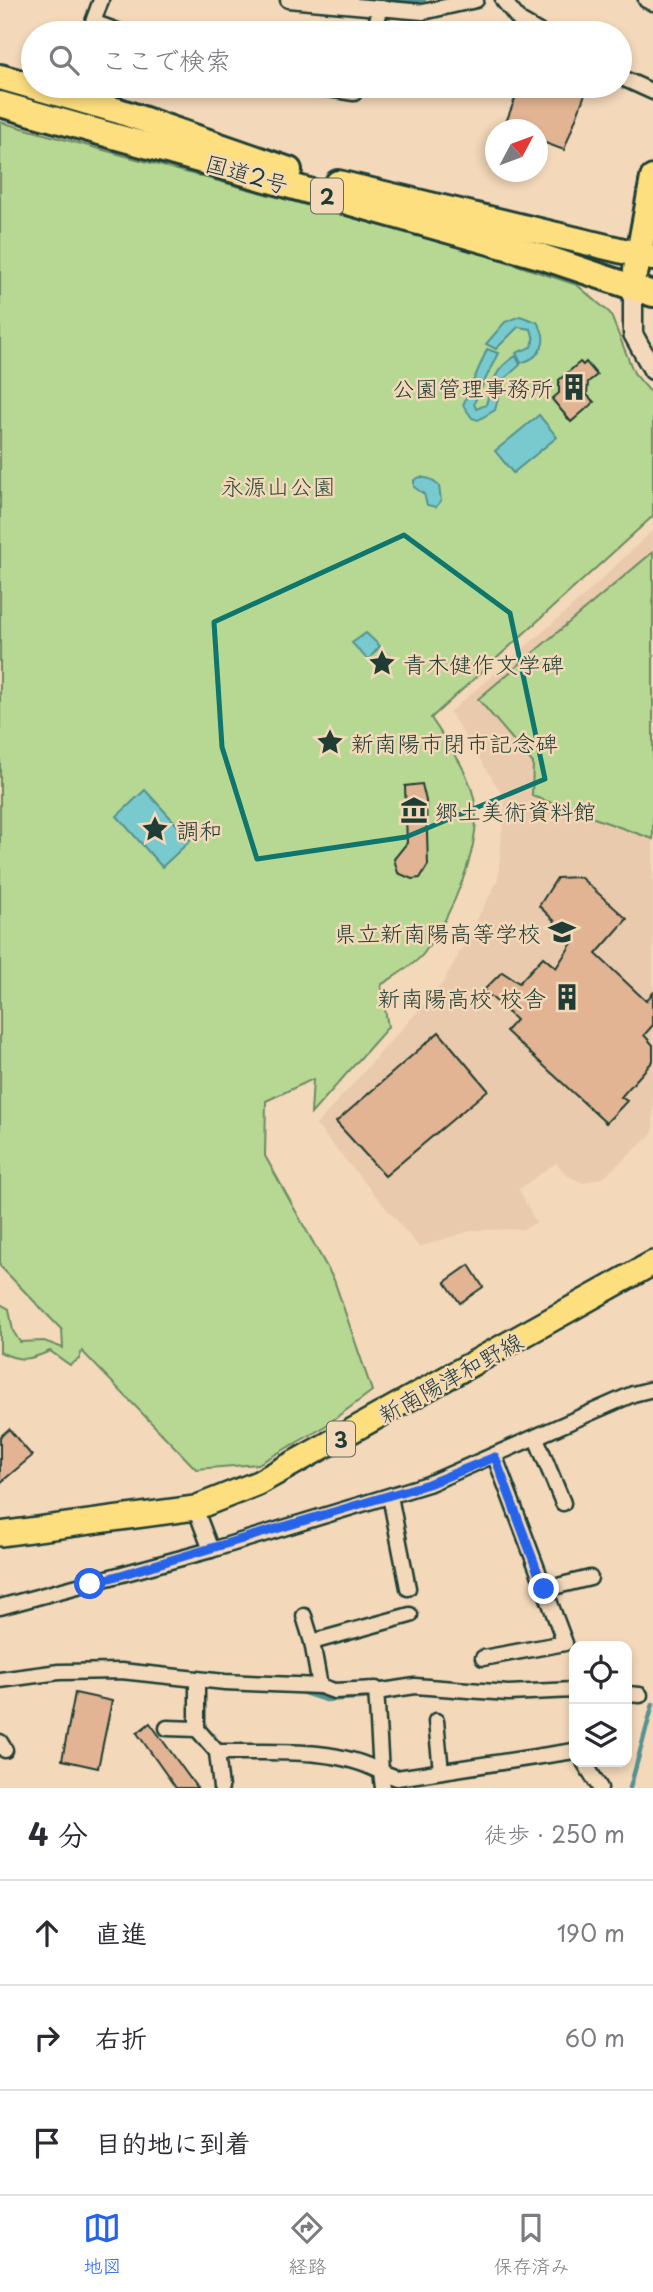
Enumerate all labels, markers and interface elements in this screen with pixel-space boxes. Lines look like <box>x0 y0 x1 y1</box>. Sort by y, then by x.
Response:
search box <box>21 21 632 98</box>
text: ここで検索 <box>101 40 231 79</box>
icon: search <box>45 41 83 79</box>
north arrow <box>485 119 548 182</box>
street label: 国道2号 <box>201 144 293 202</box>
road number: 2 <box>311 178 343 214</box>
place label: 公園管理事務所 <box>392 370 553 405</box>
building icon: 公園管理事務所 <box>559 372 589 402</box>
park label: 永源山公園 <box>221 468 336 503</box>
place label: 青木健作文学碑 <box>403 646 564 681</box>
place icon: 青木健作文学碑 <box>367 648 397 678</box>
place label: 新南陽市閉市記念碑 <box>351 725 558 760</box>
place icon: 新南陽市閉市記念碑 <box>315 727 345 757</box>
place label: 郷土美術資料館 <box>435 793 596 828</box>
museum icon: 郷土美術資料館 <box>399 795 429 825</box>
place label: 調和 <box>176 812 222 847</box>
place icon: 調和 <box>140 814 170 844</box>
place label: 県立新南陽高等学校 <box>334 915 541 950</box>
school or university icon: 県立新南陽高等学校 <box>547 917 577 947</box>
place label: 新南陽高校 校舎 <box>378 980 546 1015</box>
building icon: 新南陽高校 校舎 <box>552 982 582 1012</box>
street label: 新南陽津和野線 <box>371 1323 529 1431</box>
road number: 3 <box>327 1422 355 1456</box>
route start <box>74 1568 105 1599</box>
route end <box>528 1573 559 1604</box>
map controls <box>569 1641 632 1767</box>
button: locate <box>569 1641 632 1704</box>
button: layers <box>569 1704 632 1767</box>
text: 4 分 <box>28 1811 88 1856</box>
text: 徒歩 · 250 m <box>484 1816 625 1851</box>
text: 直進 <box>95 1913 147 1952</box>
icon: ahead <box>28 1914 66 1952</box>
text: 190 m <box>557 1915 625 1950</box>
text: 右折 <box>95 2018 147 2057</box>
icon: right <box>28 2019 66 2057</box>
text: 60 m <box>565 2020 625 2055</box>
text: 目的地に到着 <box>95 2123 251 2162</box>
icon: arrive <box>28 2124 66 2162</box>
tab: 地図 <box>83 2209 122 2279</box>
tab: 経路 <box>288 2209 327 2279</box>
tab: 保存済み <box>493 2209 570 2279</box>

